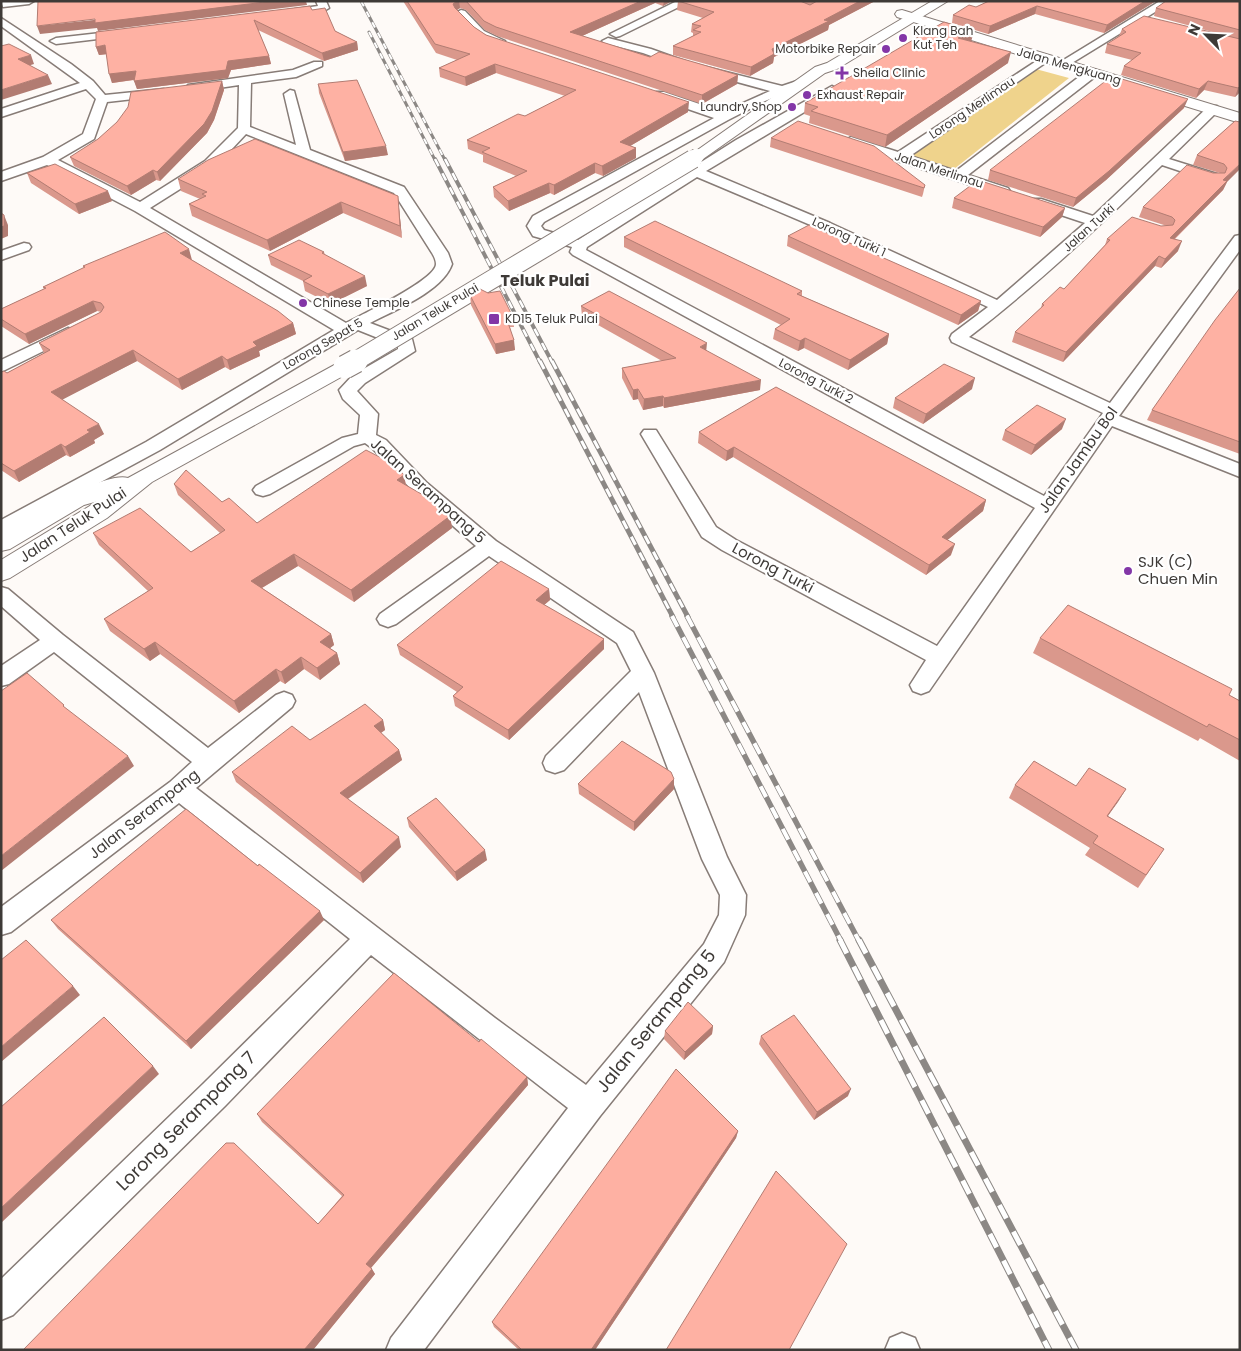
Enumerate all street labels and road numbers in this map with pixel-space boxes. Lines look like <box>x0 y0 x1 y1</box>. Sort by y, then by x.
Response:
street label: Jalan Mengkuang <box>1015 42 1123 89</box>
street label: Lorong Merlimau <box>925 72 1018 143</box>
street label: Jalan Merlimau <box>892 147 986 192</box>
street label: Jalan Turki <box>1059 200 1118 255</box>
street label: Lorong Turki 1 <box>810 213 889 260</box>
street label: Jalan Teluk Pulai <box>388 279 482 344</box>
street label: Lorong Sepat 5 <box>280 314 366 373</box>
street label: Lorong Turki 2 <box>776 354 856 407</box>
street label: Jalan Jambu Bol <box>1033 402 1122 517</box>
street label: Jalan Serampang 5 <box>366 433 490 548</box>
street label: Jalan Teluk Pulai <box>15 482 130 567</box>
street label: Lorong Turki <box>729 537 818 598</box>
street label: Jalan Serampang <box>84 764 203 863</box>
street label: Jalan Serampang 5 <box>590 944 721 1098</box>
street label: Lorong Serampang 7 <box>110 1045 261 1196</box>

